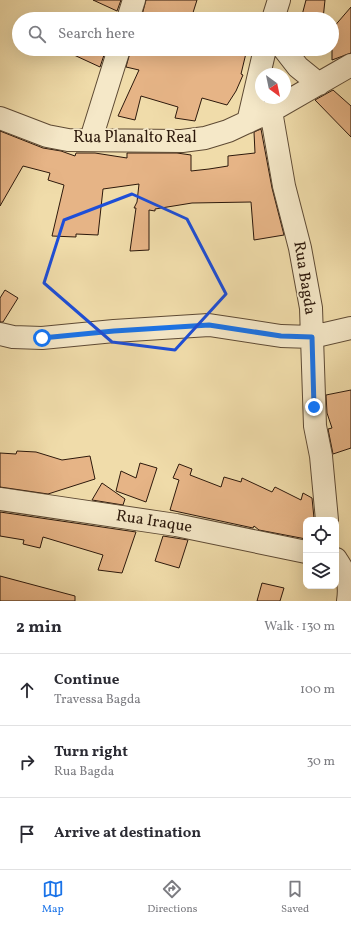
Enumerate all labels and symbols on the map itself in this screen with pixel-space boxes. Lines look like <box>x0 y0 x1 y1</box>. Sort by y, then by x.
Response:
north arrow <box>255 68 291 104</box>
street label: Rua Planalto Real <box>73 127 197 149</box>
street label: Rua Bagda <box>287 240 321 316</box>
route start <box>33 329 51 347</box>
route end <box>305 398 323 416</box>
street label: Rua Iraque <box>114 505 194 539</box>

